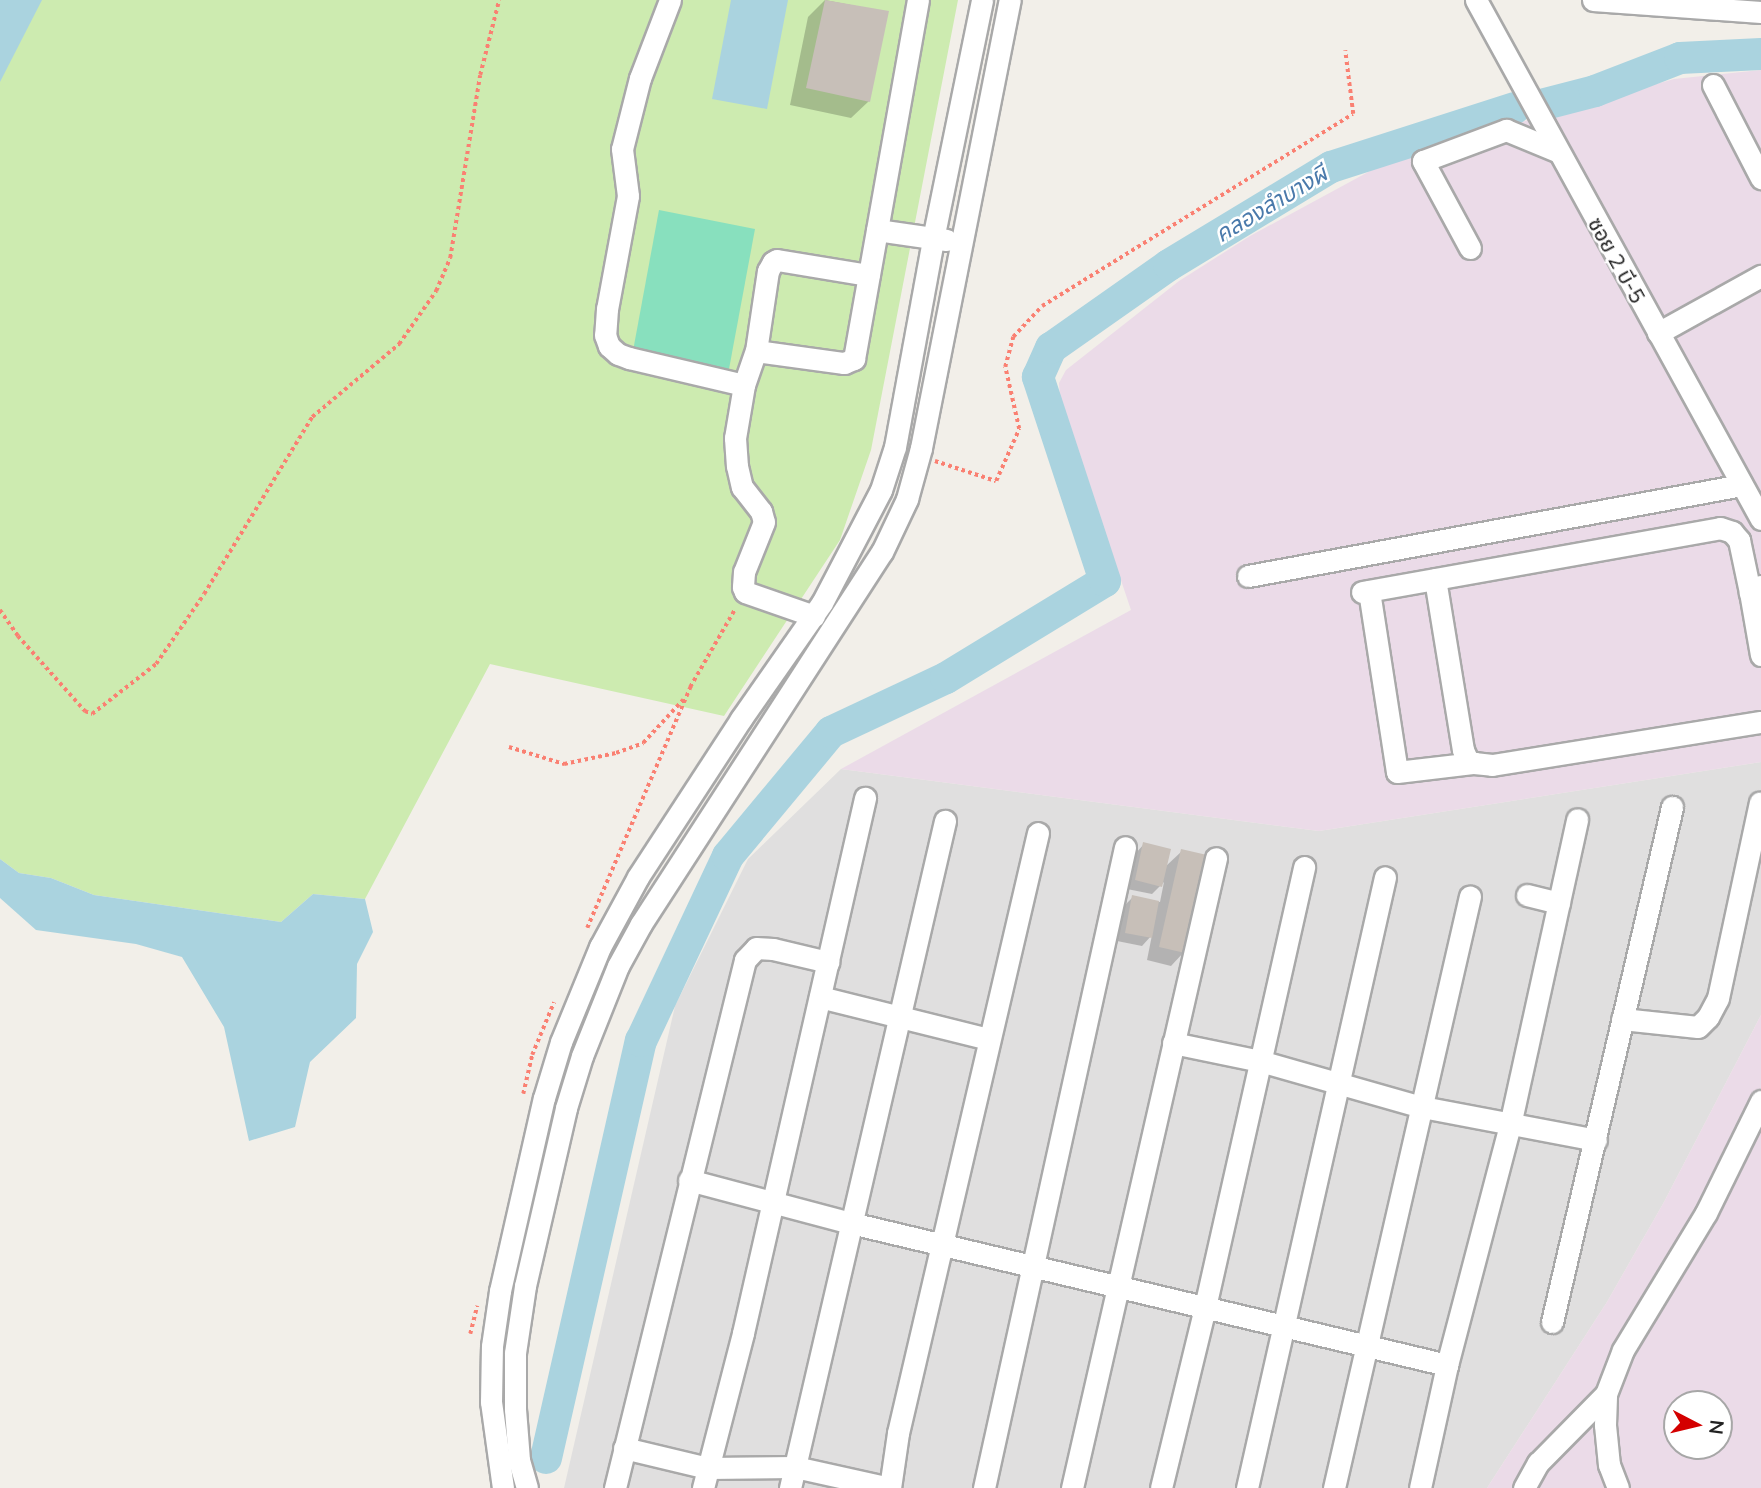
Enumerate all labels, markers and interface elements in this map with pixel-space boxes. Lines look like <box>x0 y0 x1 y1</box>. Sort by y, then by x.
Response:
water label: คลองลำบางผี <box>1210 160 1332 248</box>
street label: ซอย 2 บี-5 <box>1583 213 1651 307</box>
north arrow <box>1663 1390 1733 1460</box>
text: N <box>1704 1419 1730 1436</box>

